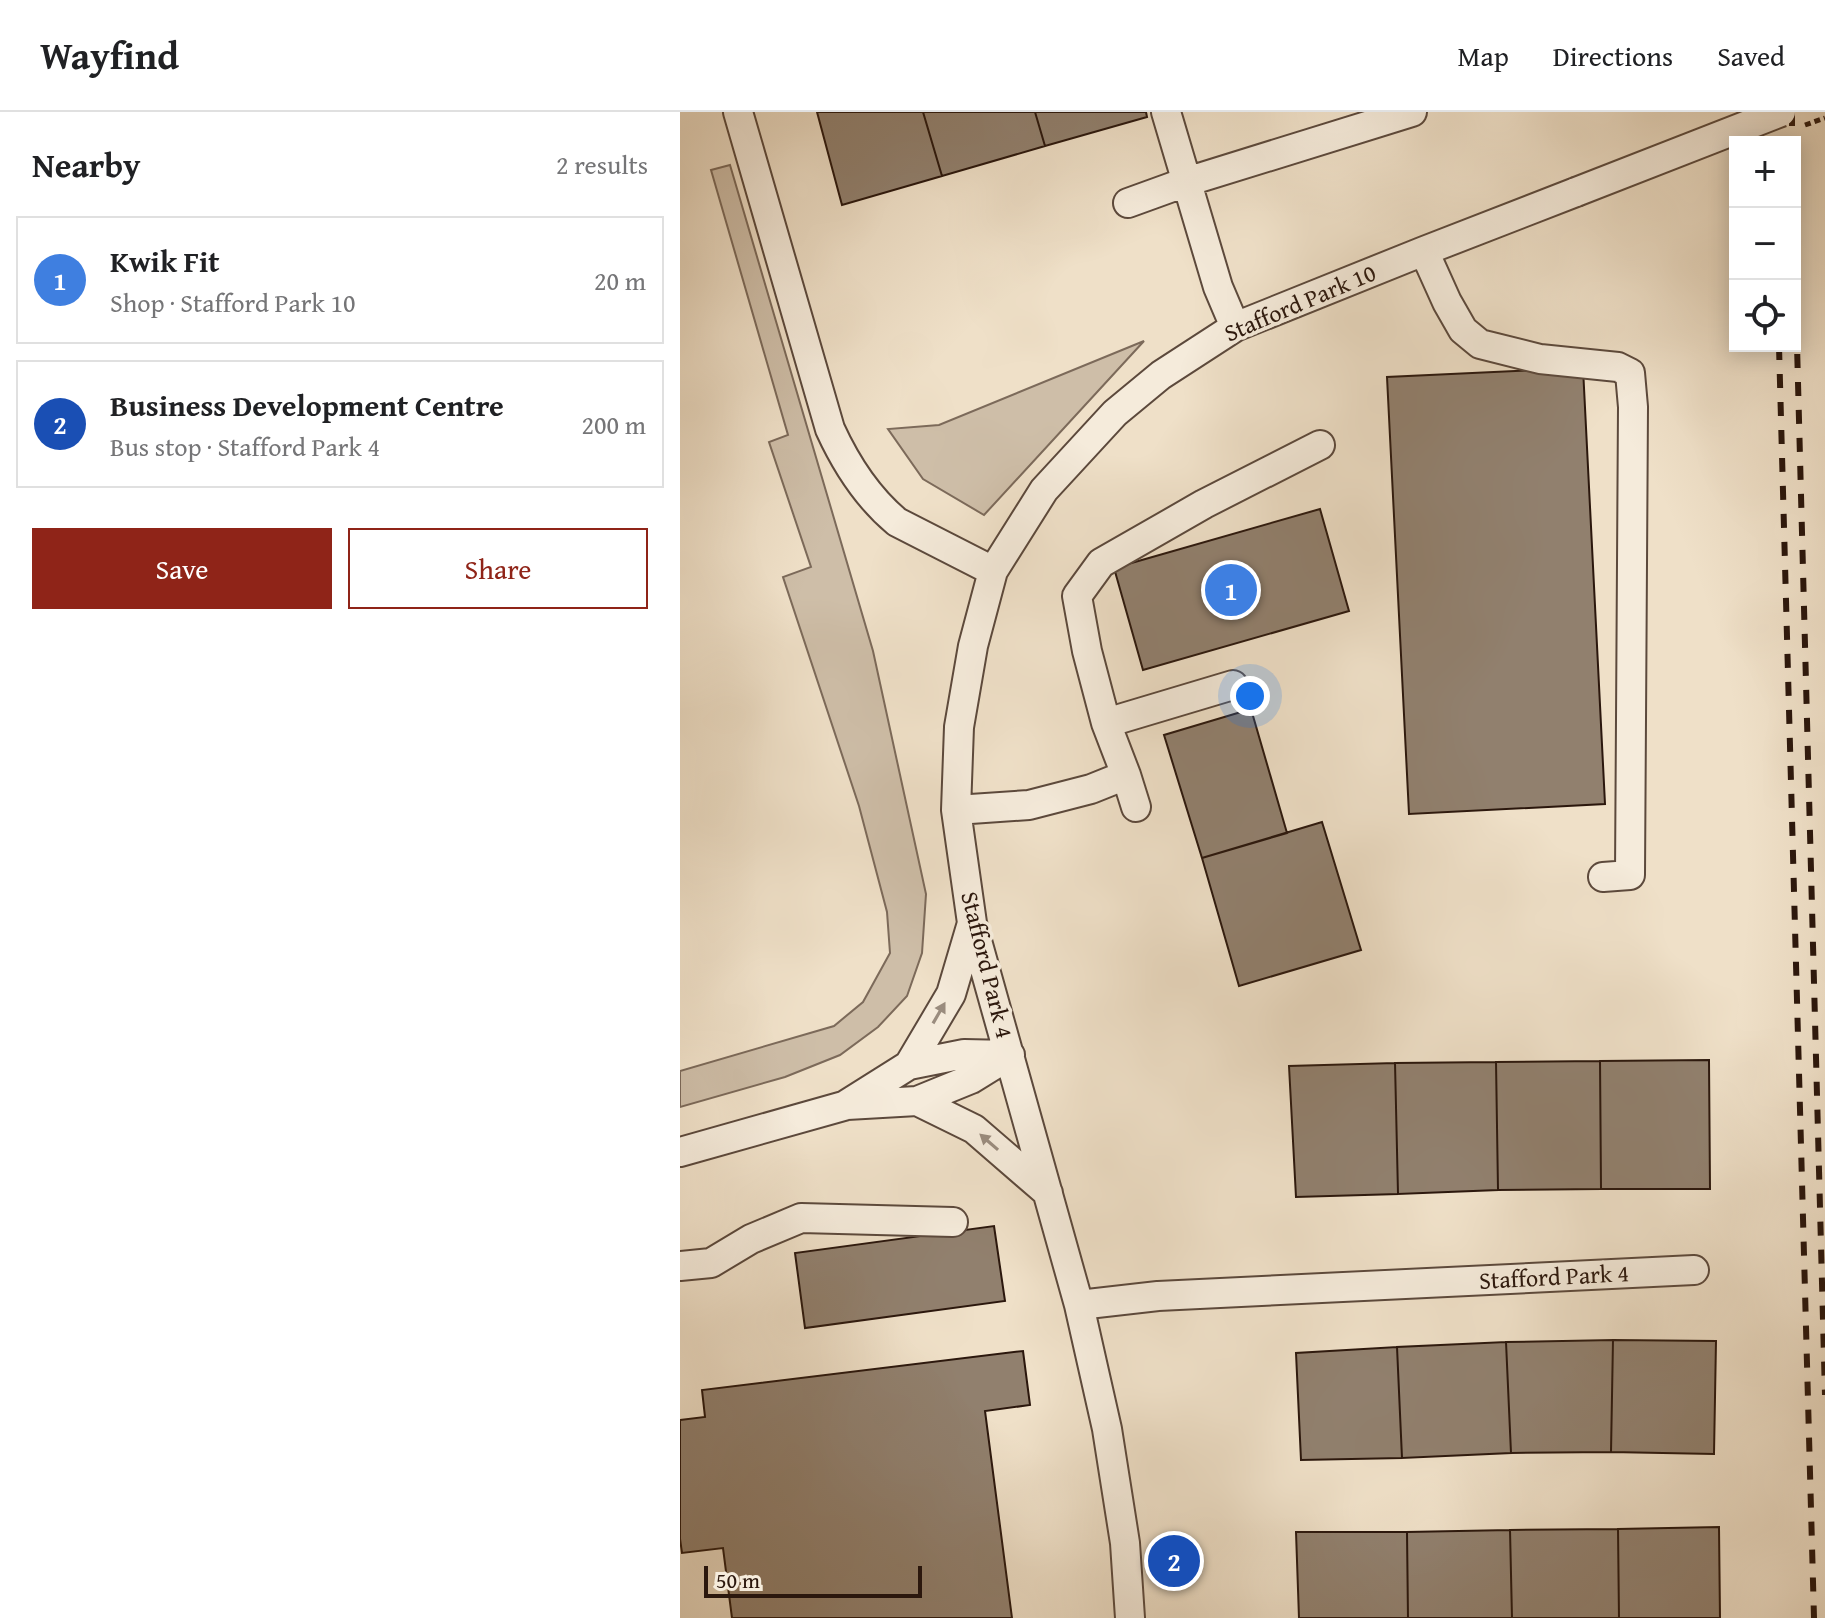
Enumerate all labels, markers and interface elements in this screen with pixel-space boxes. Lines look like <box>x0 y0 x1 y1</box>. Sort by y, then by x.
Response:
text: Wayfind <box>40 27 179 83</box>
text: Map <box>1457 35 1509 76</box>
text: Directions <box>1553 35 1673 76</box>
text: Saved <box>1717 35 1785 76</box>
map controls <box>1729 136 1801 352</box>
button: + <box>1729 136 1801 208</box>
text: Nearby <box>32 140 141 189</box>
text: 2 results <box>556 145 648 184</box>
button: − <box>1729 208 1801 280</box>
text: Kwik Fit <box>110 239 220 283</box>
street label: Stafford Park 10 <box>1219 255 1381 350</box>
text: 1 <box>53 261 67 300</box>
text: 20 m <box>594 261 646 300</box>
button: locate <box>1729 280 1801 352</box>
text: Shop · Stafford Park 10 <box>110 283 355 322</box>
text: Business Development Centre <box>110 383 504 427</box>
text: 2 <box>53 405 67 444</box>
text: 200 m <box>581 405 646 444</box>
text: Bus stop · Stafford Park 4 <box>110 427 380 466</box>
button: Save <box>32 528 332 609</box>
button: Share <box>348 528 648 609</box>
pin: 1 <box>1205 560 1257 620</box>
your location <box>1230 676 1270 716</box>
street label: Stafford Park 4 <box>952 888 1023 1042</box>
one-way arrow <box>932 1002 946 1024</box>
one-way arrow <box>980 1134 999 1152</box>
street label: Stafford Park 4 <box>1478 1255 1630 1298</box>
pin: 2 <box>1148 1531 1200 1591</box>
scale bar <box>704 1562 922 1598</box>
text: 50 m <box>716 1564 760 1596</box>

